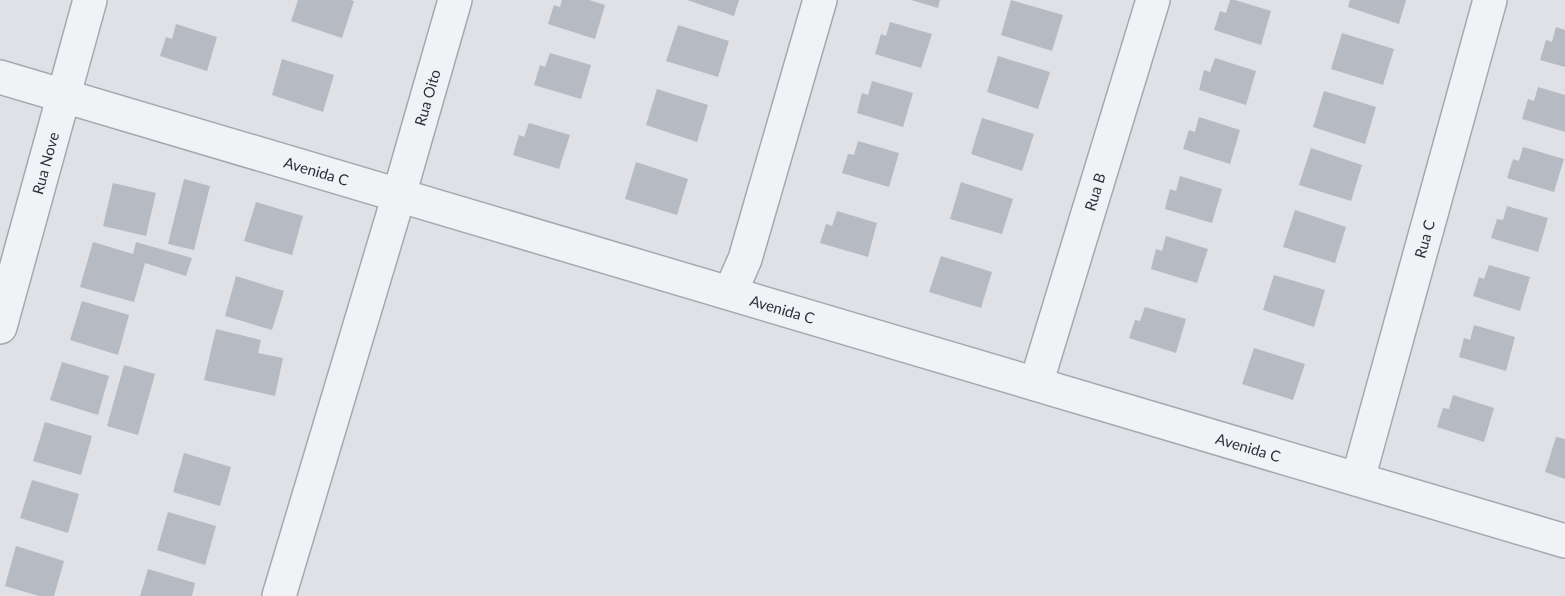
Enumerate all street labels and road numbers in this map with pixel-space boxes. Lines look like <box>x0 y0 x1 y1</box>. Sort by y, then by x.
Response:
street label: Rua Oito <box>410 67 444 128</box>
street label: Rua Nove <box>28 130 62 196</box>
street label: Avenida C <box>282 153 351 189</box>
street label: Rua B <box>1080 171 1109 213</box>
street label: Rua C <box>1410 218 1438 260</box>
street label: Avenida C <box>748 291 817 327</box>
street label: Avenida C <box>1214 429 1283 465</box>

